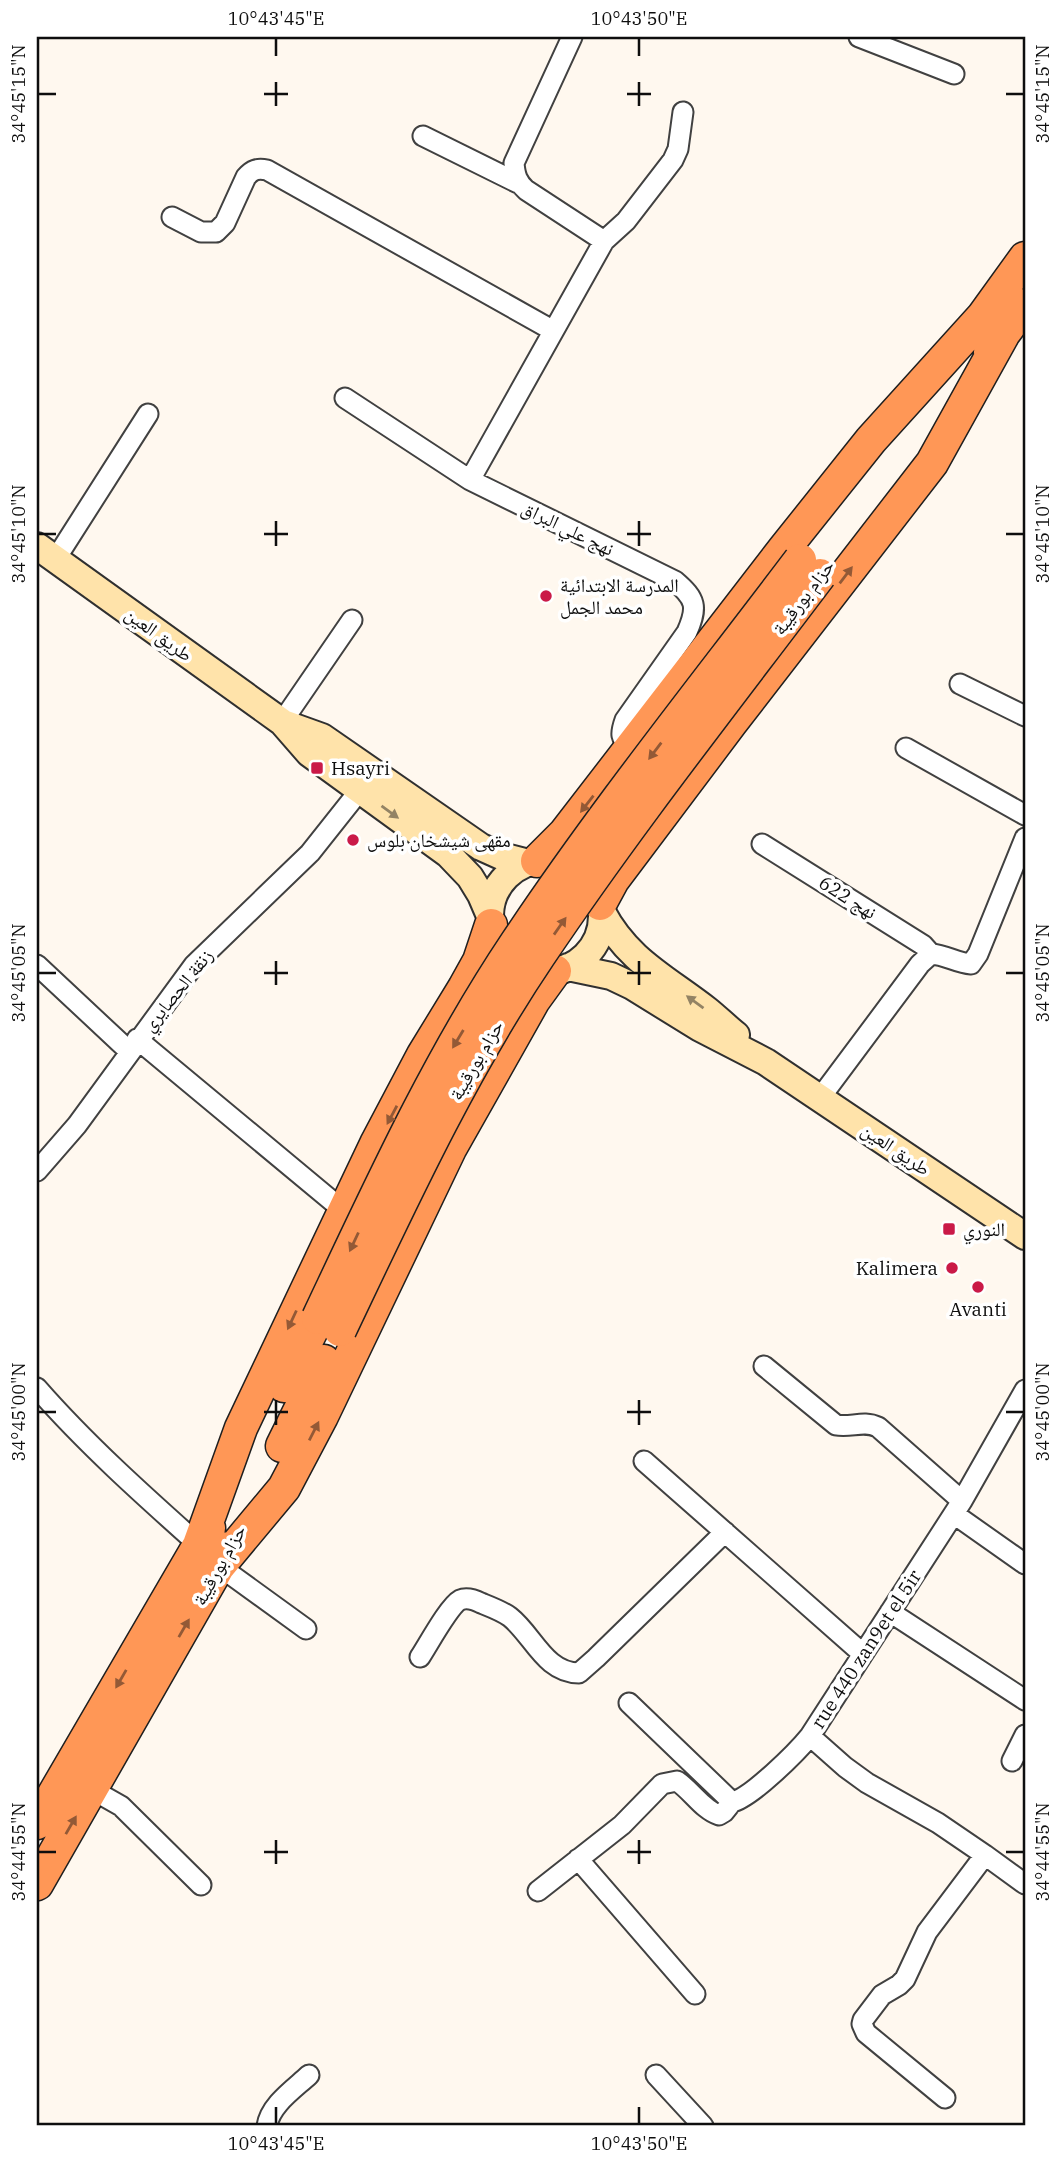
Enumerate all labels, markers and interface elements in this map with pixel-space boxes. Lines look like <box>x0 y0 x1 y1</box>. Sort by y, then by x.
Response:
text: 10°43'45"E <box>228 7 324 30</box>
text: 10°43'50"E <box>591 7 687 30</box>
text: 34°45'15"N <box>7 45 30 144</box>
text: 34°45'15"N <box>1031 45 1054 144</box>
text: 34°45'10"N <box>7 485 30 584</box>
text: 34°45'10"N <box>1031 485 1054 584</box>
street label: نهج علي البراق <box>516 495 618 564</box>
street label: حزام بورقيبة <box>767 554 841 641</box>
one-way arrow <box>839 566 853 584</box>
place label: المدرسة الابتدائية محمد الجمل <box>560 573 679 619</box>
marker: المدرسة الابتدائية محمد الجمل <box>538 588 554 604</box>
street label: طريق العين <box>121 601 197 667</box>
one-way arrow <box>649 742 663 760</box>
place label: Hsayri <box>331 756 390 780</box>
marker: Hsayri <box>309 760 325 776</box>
one-way arrow <box>580 795 595 813</box>
one-way arrow <box>381 805 399 819</box>
place label: مقهى شيشخان بلوس <box>367 828 511 852</box>
marker: مقهى شيشخان بلوس <box>345 832 361 848</box>
street label: نهج 622 <box>814 870 881 925</box>
one-way arrow <box>553 917 567 935</box>
text: 34°45'05"N <box>7 924 30 1023</box>
text: 34°45'05"N <box>1031 924 1054 1023</box>
street label: زنقة الحصايري <box>136 944 221 1039</box>
one-way arrow <box>686 995 704 1009</box>
street label: حزام بورقيبة <box>444 1016 510 1105</box>
one-way arrow <box>451 1030 464 1049</box>
one-way arrow <box>386 1105 397 1125</box>
street label: طريق العين <box>857 1117 935 1181</box>
place label: النوري <box>963 1217 1005 1245</box>
marker: النوري <box>941 1221 957 1237</box>
one-way arrow <box>348 1232 360 1252</box>
place label: Kalimera <box>856 1256 938 1280</box>
marker: Kalimera <box>944 1260 960 1276</box>
marker: Avanti <box>970 1279 986 1295</box>
place label: Avanti <box>949 1297 1007 1321</box>
one-way arrow <box>286 1309 297 1330</box>
text: 34°45'00"N <box>7 1363 30 1462</box>
text: 34°45'00"N <box>1031 1363 1054 1462</box>
one-way arrow <box>308 1421 320 1441</box>
street label: حزام بورقيبة <box>187 1521 253 1610</box>
street label: rue 440 zan9et el 5ir <box>806 1565 927 1733</box>
one-way arrow <box>178 1618 190 1637</box>
one-way arrow <box>114 1670 127 1689</box>
text: 34°44'55"N <box>7 1803 30 1902</box>
text: 34°44'55"N <box>1031 1803 1054 1902</box>
one-way arrow <box>65 1815 77 1835</box>
text: 10°43'45"E <box>228 2132 324 2155</box>
text: 10°43'50"E <box>591 2132 687 2155</box>

